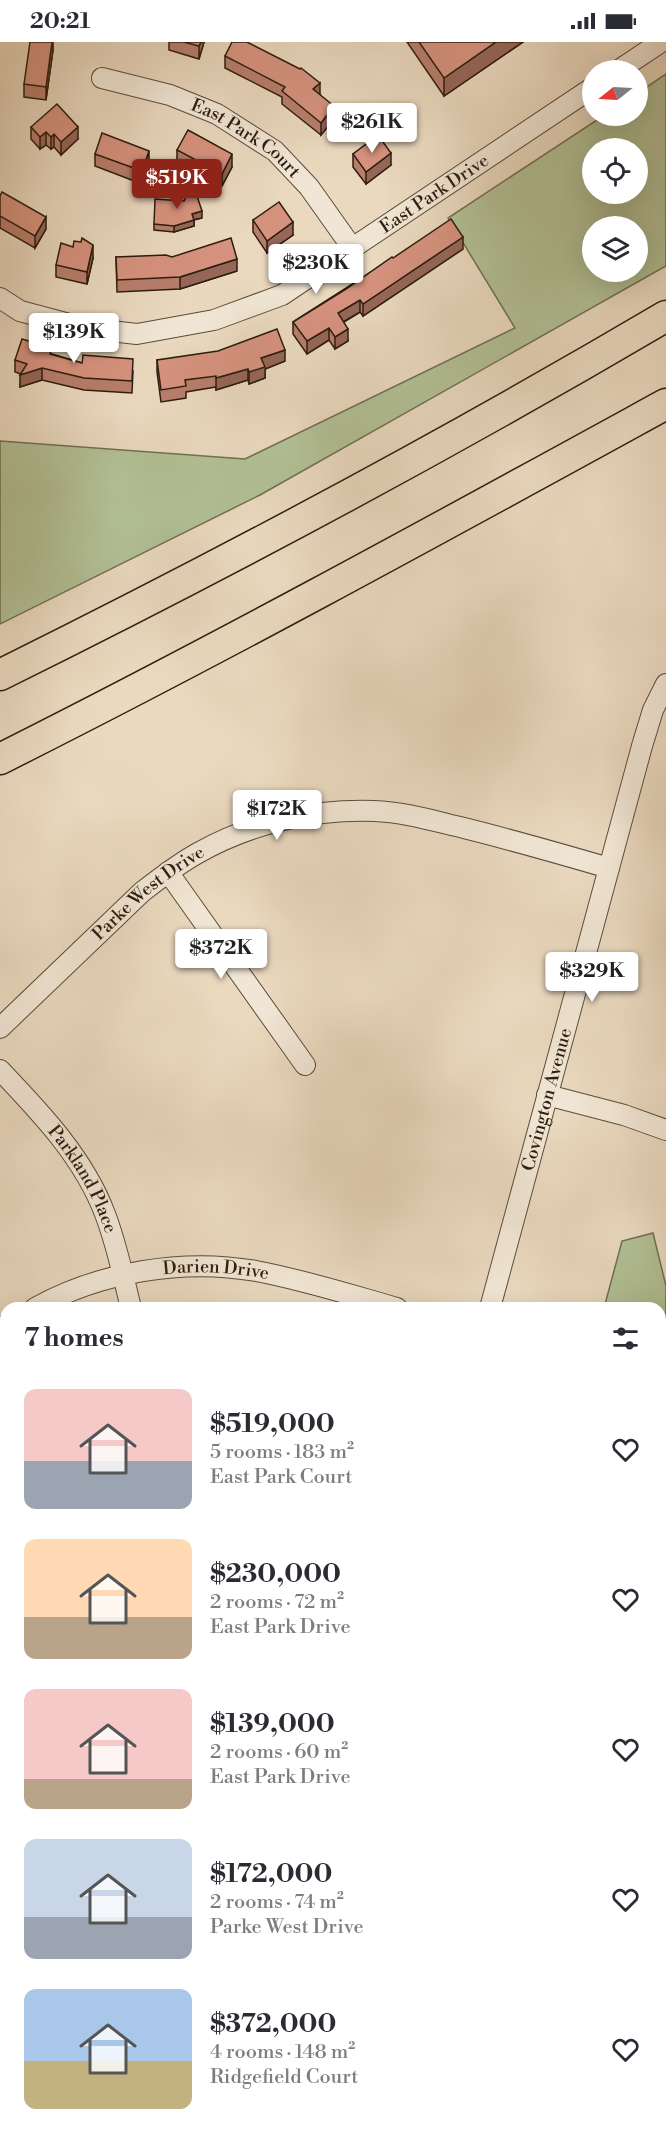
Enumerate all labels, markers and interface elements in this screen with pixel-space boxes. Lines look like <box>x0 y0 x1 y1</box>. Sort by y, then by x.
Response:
text: 20:21 <box>30 8 90 35</box>
north arrow <box>582 60 648 126</box>
map controls <box>582 60 648 282</box>
street label: East Park Court <box>188 94 306 183</box>
pin: $261K <box>330 103 414 154</box>
text: $261K <box>341 110 403 135</box>
button: locate <box>582 138 648 204</box>
street label: East Park Drive <box>375 149 493 239</box>
pin: $519K <box>135 159 219 210</box>
text: $519K <box>146 166 208 191</box>
button: layers <box>582 216 648 282</box>
pin: $230K <box>274 244 358 295</box>
text: $230K <box>282 251 350 276</box>
pin: $139K <box>32 313 116 364</box>
text: $139K <box>43 320 105 345</box>
pin: $172K <box>235 790 319 841</box>
text: $172K <box>247 797 307 822</box>
street label: Parke West Drive <box>88 841 208 946</box>
pin: $372K <box>179 929 263 980</box>
text: $372K <box>189 936 253 961</box>
pin: $329K <box>550 952 634 1003</box>
text: $329K <box>559 959 625 984</box>
street label: Covington Avenue <box>517 1026 577 1174</box>
street label: Parkland Place <box>43 1120 122 1236</box>
street label: Darien Drive <box>162 1255 271 1285</box>
text: 7 homes <box>24 1322 124 1354</box>
icon: filters <box>609 1322 642 1355</box>
text: $519,000 <box>210 1408 335 1440</box>
icon: home <box>72 1413 144 1485</box>
icon: heart <box>609 1433 642 1466</box>
text: 5 rooms · 183 m² <box>210 1440 354 1465</box>
text: East Park Court <box>210 1465 352 1490</box>
text: $230,000 <box>210 1558 341 1590</box>
icon: home <box>72 1563 144 1635</box>
icon: heart <box>609 1583 642 1616</box>
text: 2 rooms · 72 m² <box>210 1590 344 1615</box>
text: East Park Drive <box>210 1615 351 1640</box>
text: $139,000 <box>210 1708 335 1740</box>
icon: home <box>72 1713 144 1785</box>
icon: heart <box>609 1733 642 1766</box>
text: 2 rooms · 60 m² <box>210 1740 348 1765</box>
text: East Park Drive <box>210 1765 351 1790</box>
text: $172,000 <box>210 1858 332 1890</box>
icon: home <box>72 1863 144 1935</box>
icon: heart <box>609 1883 642 1916</box>
text: 2 rooms · 74 m² <box>210 1890 344 1915</box>
text: Parke West Drive <box>210 1915 364 1940</box>
text: $372,000 <box>210 2008 336 2040</box>
icon: home <box>72 2013 144 2085</box>
icon: heart <box>609 2033 642 2066</box>
text: 4 rooms · 148 m² <box>210 2040 355 2065</box>
text: Ridgefield Court <box>210 2065 358 2090</box>

